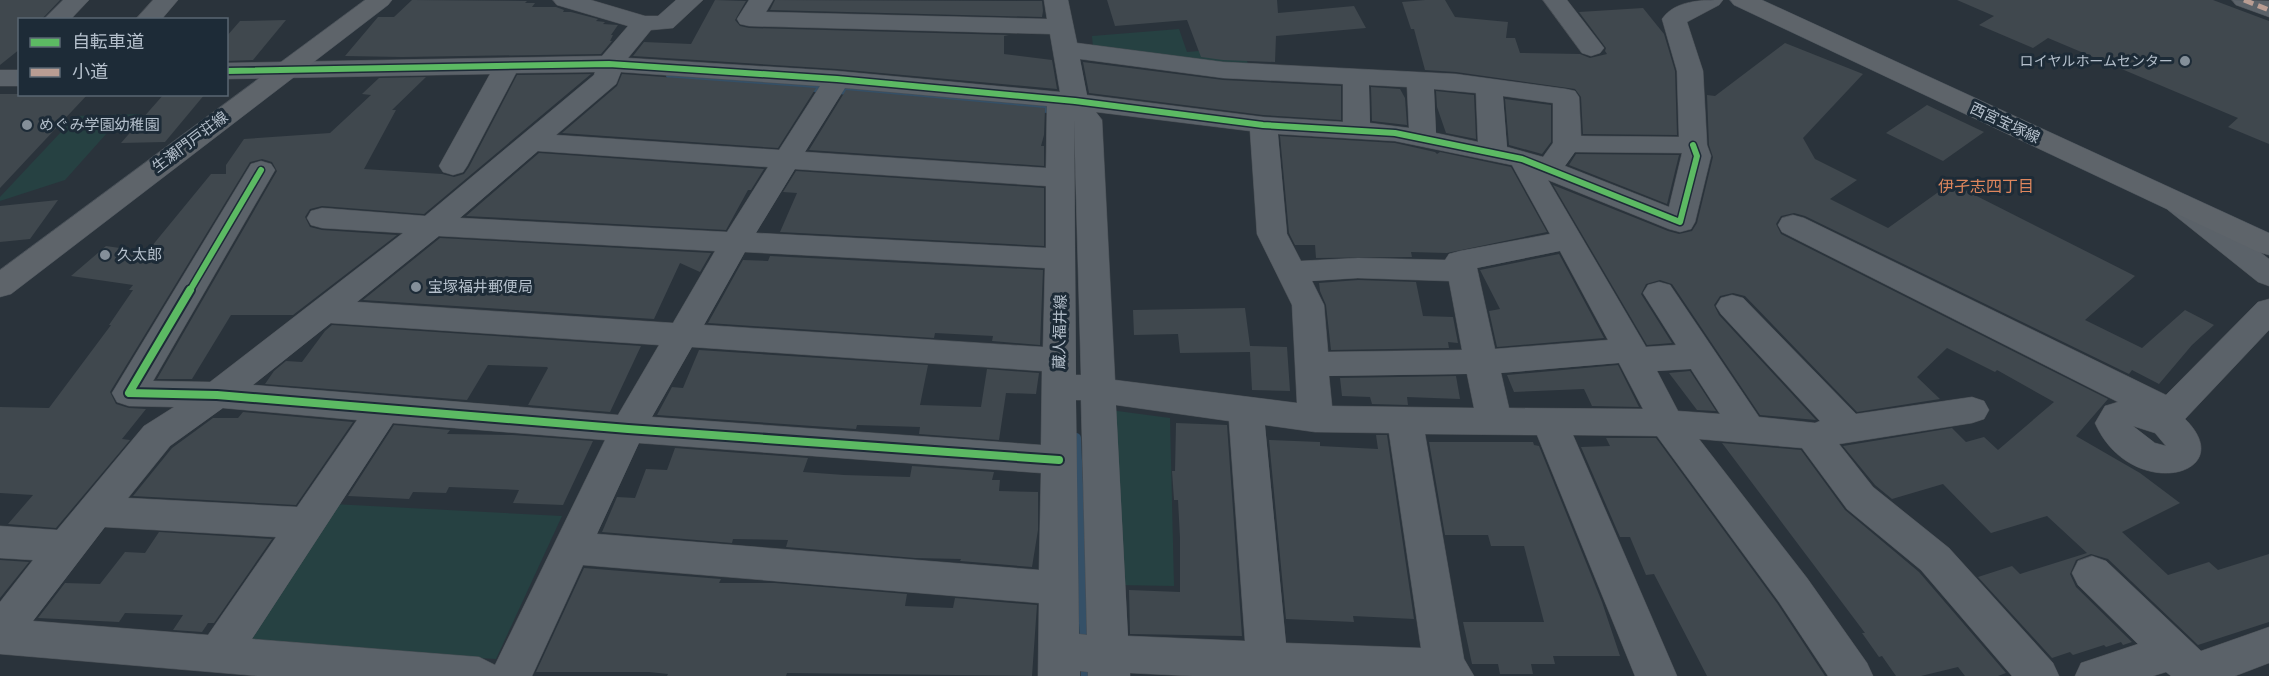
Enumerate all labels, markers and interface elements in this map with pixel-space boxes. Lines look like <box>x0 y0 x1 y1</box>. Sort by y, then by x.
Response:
legend <box>18 18 228 96</box>
text: 自転車道 <box>72 31 144 53</box>
place label: ロイヤルホームセンター <box>2020 53 2173 70</box>
marker: ロイヤルホームセンター <box>2178 54 2192 68</box>
text: 小道 <box>72 61 108 83</box>
street label: 西宮宝塚線 <box>1967 99 2043 147</box>
street label: 生瀬門戸荘線 <box>149 108 231 176</box>
place label: めぐみ学園幼稚園 <box>39 116 159 134</box>
marker: めぐみ学園幼稚園 <box>20 118 34 132</box>
district label: 伊孑志四丁目 <box>1938 177 2034 196</box>
place label: 久太郎 <box>117 246 162 264</box>
marker: 久太郎 <box>98 248 112 262</box>
place label: 宝塚福井郵便局 <box>428 278 533 296</box>
marker: 宝塚福井郵便局 <box>409 280 423 294</box>
street label: 蔵人福井線 <box>1050 294 1070 370</box>

